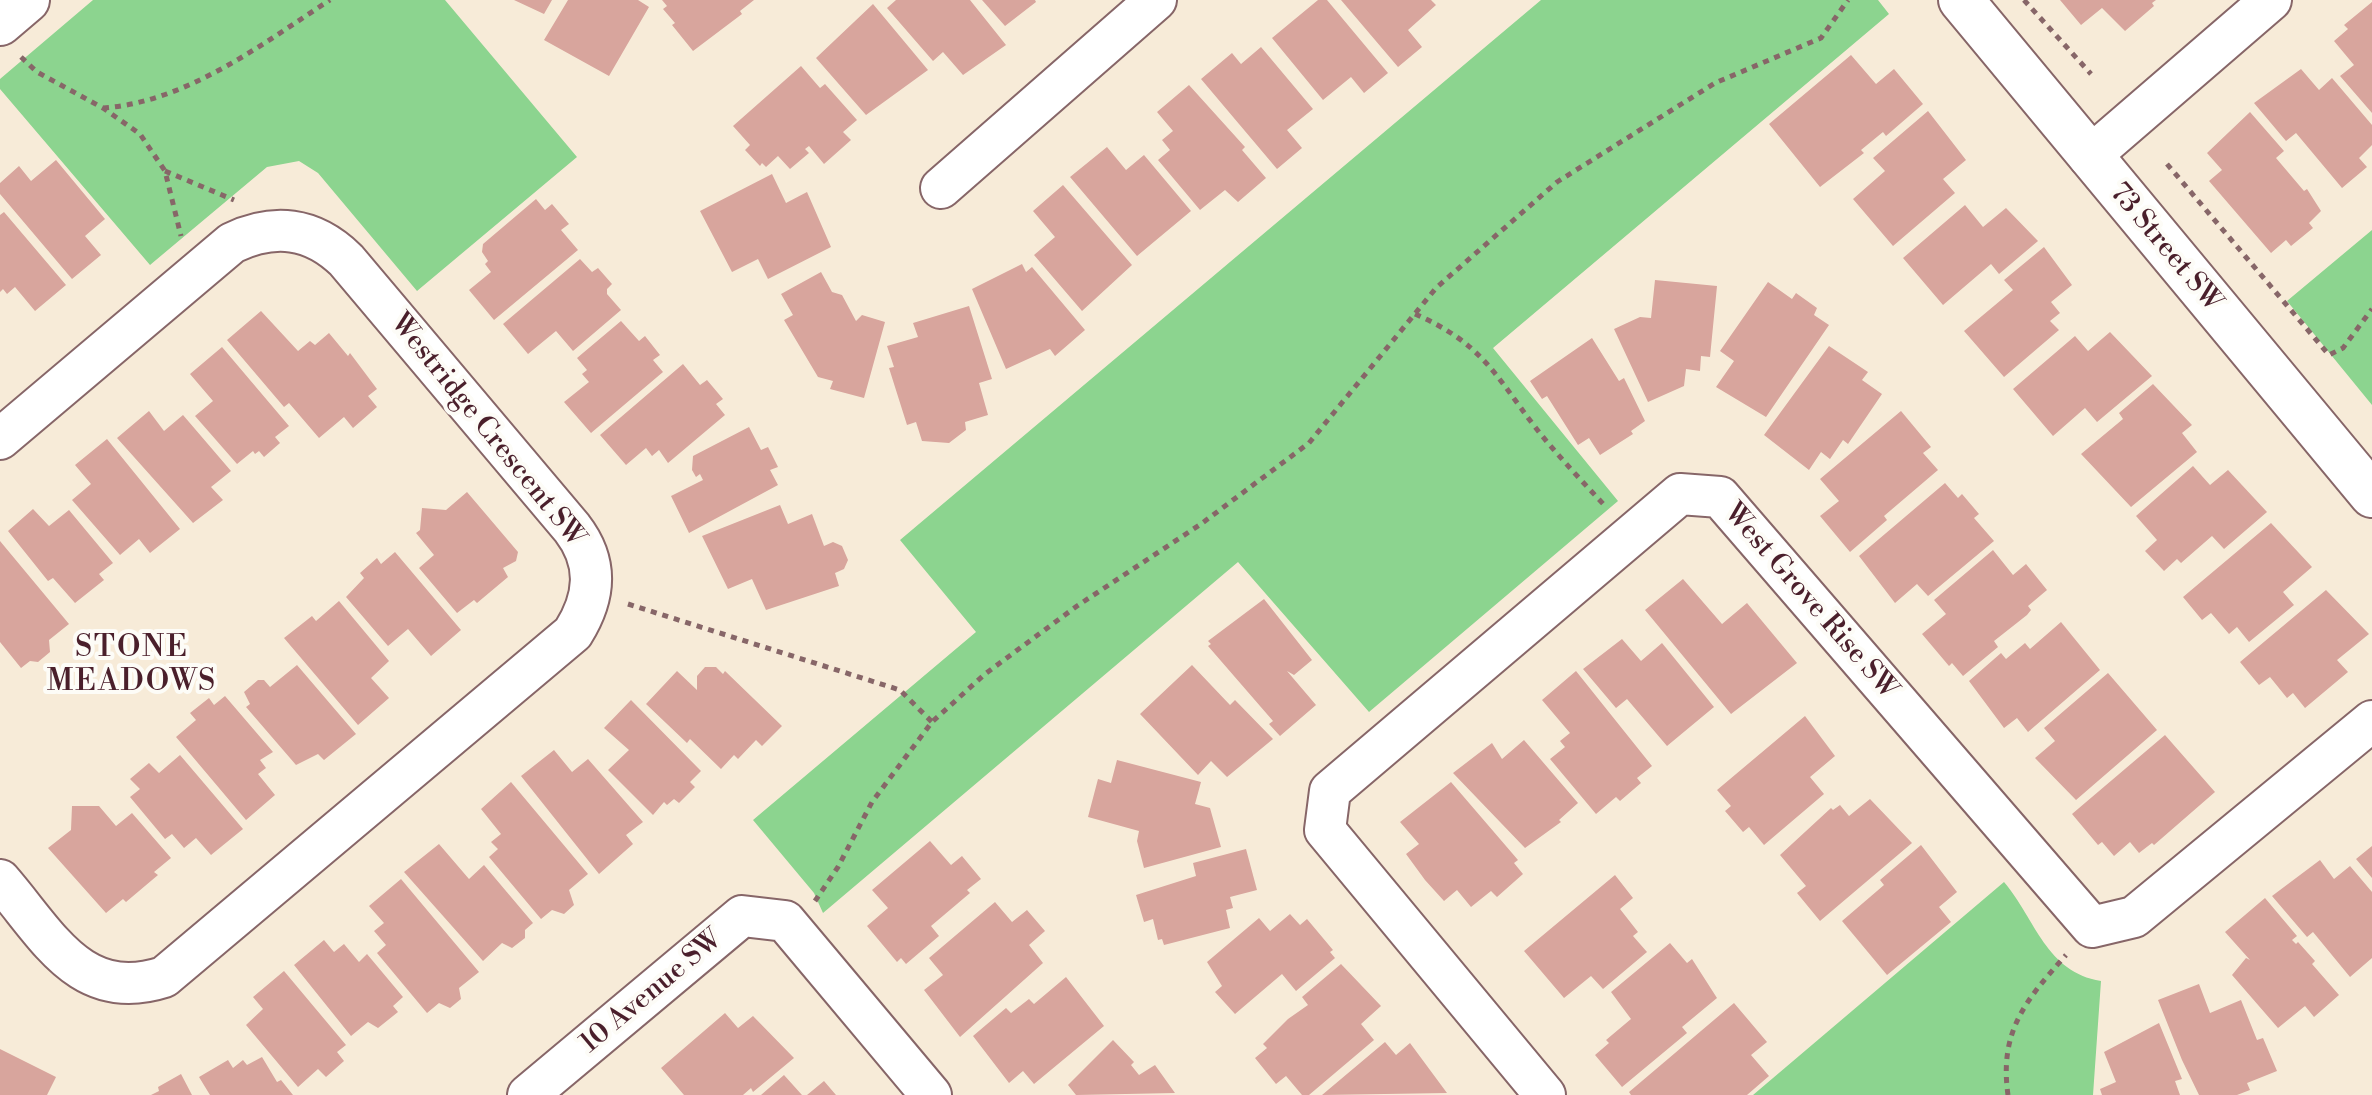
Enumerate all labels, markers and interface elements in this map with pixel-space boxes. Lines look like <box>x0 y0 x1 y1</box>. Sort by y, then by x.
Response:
street label: 73 Street SW <box>2101 177 2229 319</box>
street label: Westridge Crescent SW <box>382 307 592 555</box>
street label: West Grove Rise SW <box>1716 497 1904 707</box>
district label: STONE MEADOWS <box>47 631 217 702</box>
street label: 10 Avenue SW <box>574 923 730 1061</box>

